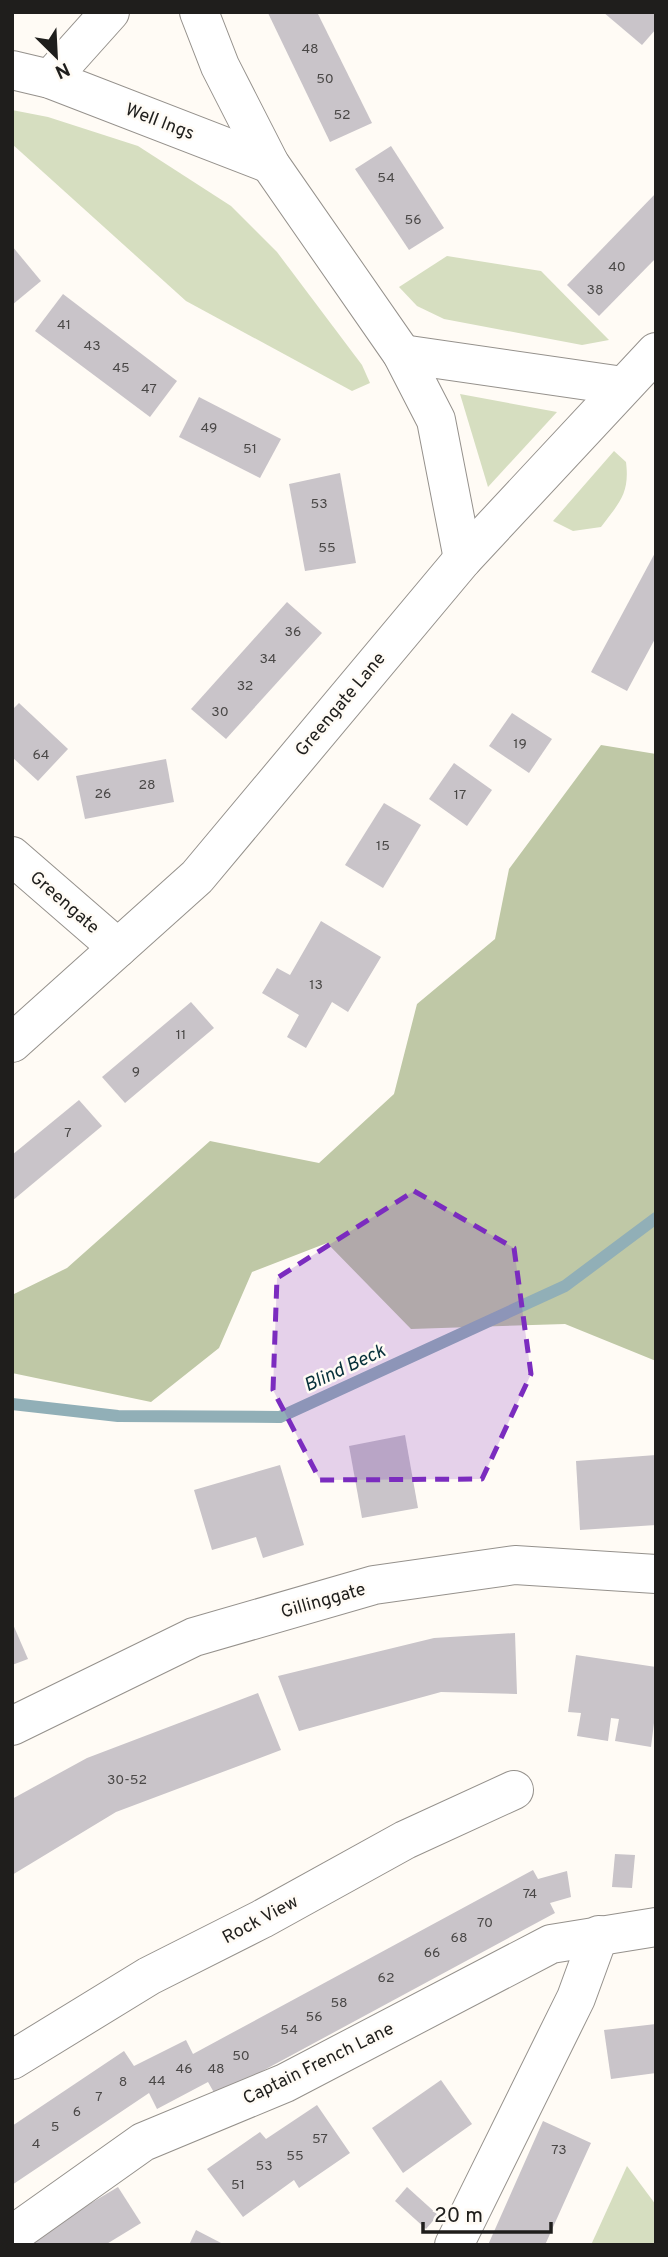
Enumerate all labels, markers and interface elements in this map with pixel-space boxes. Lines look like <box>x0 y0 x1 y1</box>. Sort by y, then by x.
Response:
north arrow <box>21 21 91 91</box>
house number: 48 <box>301 41 319 58</box>
text: N <box>51 56 73 83</box>
house number: 50 <box>316 71 334 88</box>
street label: Well Ings <box>122 99 197 146</box>
house number: 52 <box>333 107 351 124</box>
house number: 54 <box>377 170 395 187</box>
house number: 56 <box>404 212 422 229</box>
house number: 40 <box>608 259 626 276</box>
house number: 38 <box>587 282 603 299</box>
house number: 41 <box>57 317 71 334</box>
house number: 43 <box>83 338 101 355</box>
house number: 45 <box>112 360 130 377</box>
house number: 47 <box>141 381 157 398</box>
house number: 49 <box>201 420 217 437</box>
house number: 51 <box>243 441 257 458</box>
house number: 53 <box>310 496 328 513</box>
house number: 55 <box>318 540 336 557</box>
house number: 36 <box>285 624 301 641</box>
street label: Greengate Lane <box>291 648 391 762</box>
house number: 34 <box>259 651 277 668</box>
house number: 32 <box>237 678 253 695</box>
house number: 30 <box>211 704 229 721</box>
house number: 19 <box>513 736 527 753</box>
house number: 64 <box>32 747 50 764</box>
house number: 28 <box>138 777 156 794</box>
house number: 26 <box>95 786 111 803</box>
house number: 17 <box>454 787 466 804</box>
house number: 15 <box>376 838 390 855</box>
street label: Greengate <box>24 867 104 940</box>
house number: 13 <box>309 977 323 994</box>
house number: 11 <box>176 1027 186 1044</box>
house number: 9 <box>132 1064 140 1081</box>
house number: 7 <box>64 1125 72 1142</box>
water label: Blind Beck <box>300 1339 390 1398</box>
street label: Gillinggate <box>278 1578 368 1625</box>
house number: 30-52 <box>107 1772 147 1789</box>
house number: 74 <box>523 1886 537 1903</box>
street label: Rock View <box>219 1891 303 1950</box>
house number: 70 <box>477 1915 493 1932</box>
house number: 68 <box>451 1930 467 1947</box>
house number: 66 <box>424 1945 440 1962</box>
house number: 62 <box>378 1970 394 1987</box>
house number: 58 <box>330 1995 348 2012</box>
house number: 56 <box>305 2009 323 2026</box>
street label: Captain French Lane <box>239 2018 398 2111</box>
house number: 54 <box>280 2022 298 2039</box>
house number: 50 <box>232 2048 250 2065</box>
house number: 46 <box>175 2061 193 2078</box>
house number: 48 <box>207 2061 225 2078</box>
house number: 44 <box>148 2073 166 2090</box>
house number: 8 <box>119 2074 127 2091</box>
house number: 7 <box>95 2089 103 2106</box>
house number: 6 <box>73 2104 81 2121</box>
house number: 5 <box>51 2119 59 2136</box>
house number: 57 <box>312 2131 328 2148</box>
house number: 4 <box>32 2136 40 2153</box>
house number: 73 <box>551 2142 567 2159</box>
house number: 55 <box>286 2148 304 2165</box>
house number: 53 <box>255 2158 273 2175</box>
house number: 51 <box>231 2177 245 2194</box>
scale bar <box>423 2190 551 2234</box>
text: 20 m <box>434 2203 483 2230</box>

